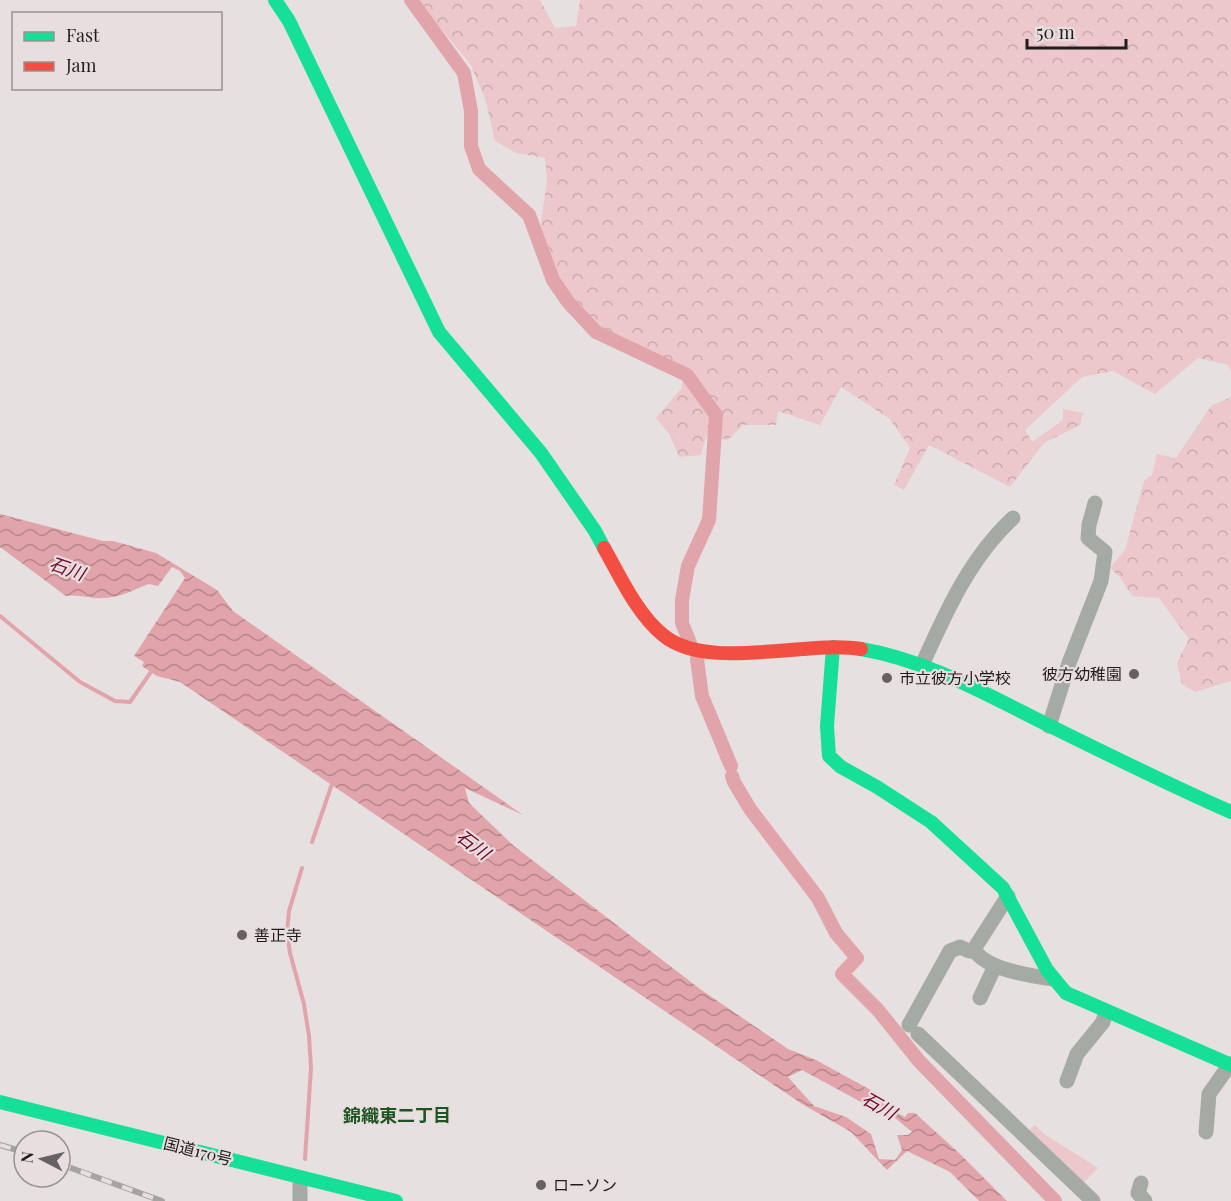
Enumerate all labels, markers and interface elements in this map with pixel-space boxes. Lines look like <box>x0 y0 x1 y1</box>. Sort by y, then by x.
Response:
legend <box>12 12 222 90</box>
scale bar <box>1027 12 1126 50</box>
text: 50 m <box>1036 20 1075 44</box>
text: Fast <box>66 23 100 47</box>
text: Jam <box>65 53 96 77</box>
water label: 石川 <box>46 551 90 586</box>
place label: 彼方幼稚園 <box>1042 663 1122 684</box>
place label: 市立彼方小学校 <box>899 667 1011 688</box>
marker: 彼方幼稚園 <box>1127 667 1141 681</box>
marker: 市立彼方小学校 <box>880 671 894 685</box>
water label: 石川 <box>452 824 497 866</box>
place label: 善正寺 <box>254 924 302 945</box>
marker: 善正寺 <box>235 928 249 942</box>
water label: 石川 <box>858 1086 903 1126</box>
district label: 錦織東二丁目 <box>343 1103 451 1127</box>
north arrow <box>12 1129 72 1189</box>
street label: 国道170号 <box>162 1132 235 1169</box>
text: N <box>15 1150 38 1164</box>
place label: ローソン <box>553 1174 617 1195</box>
marker: ローソン <box>534 1178 548 1192</box>

